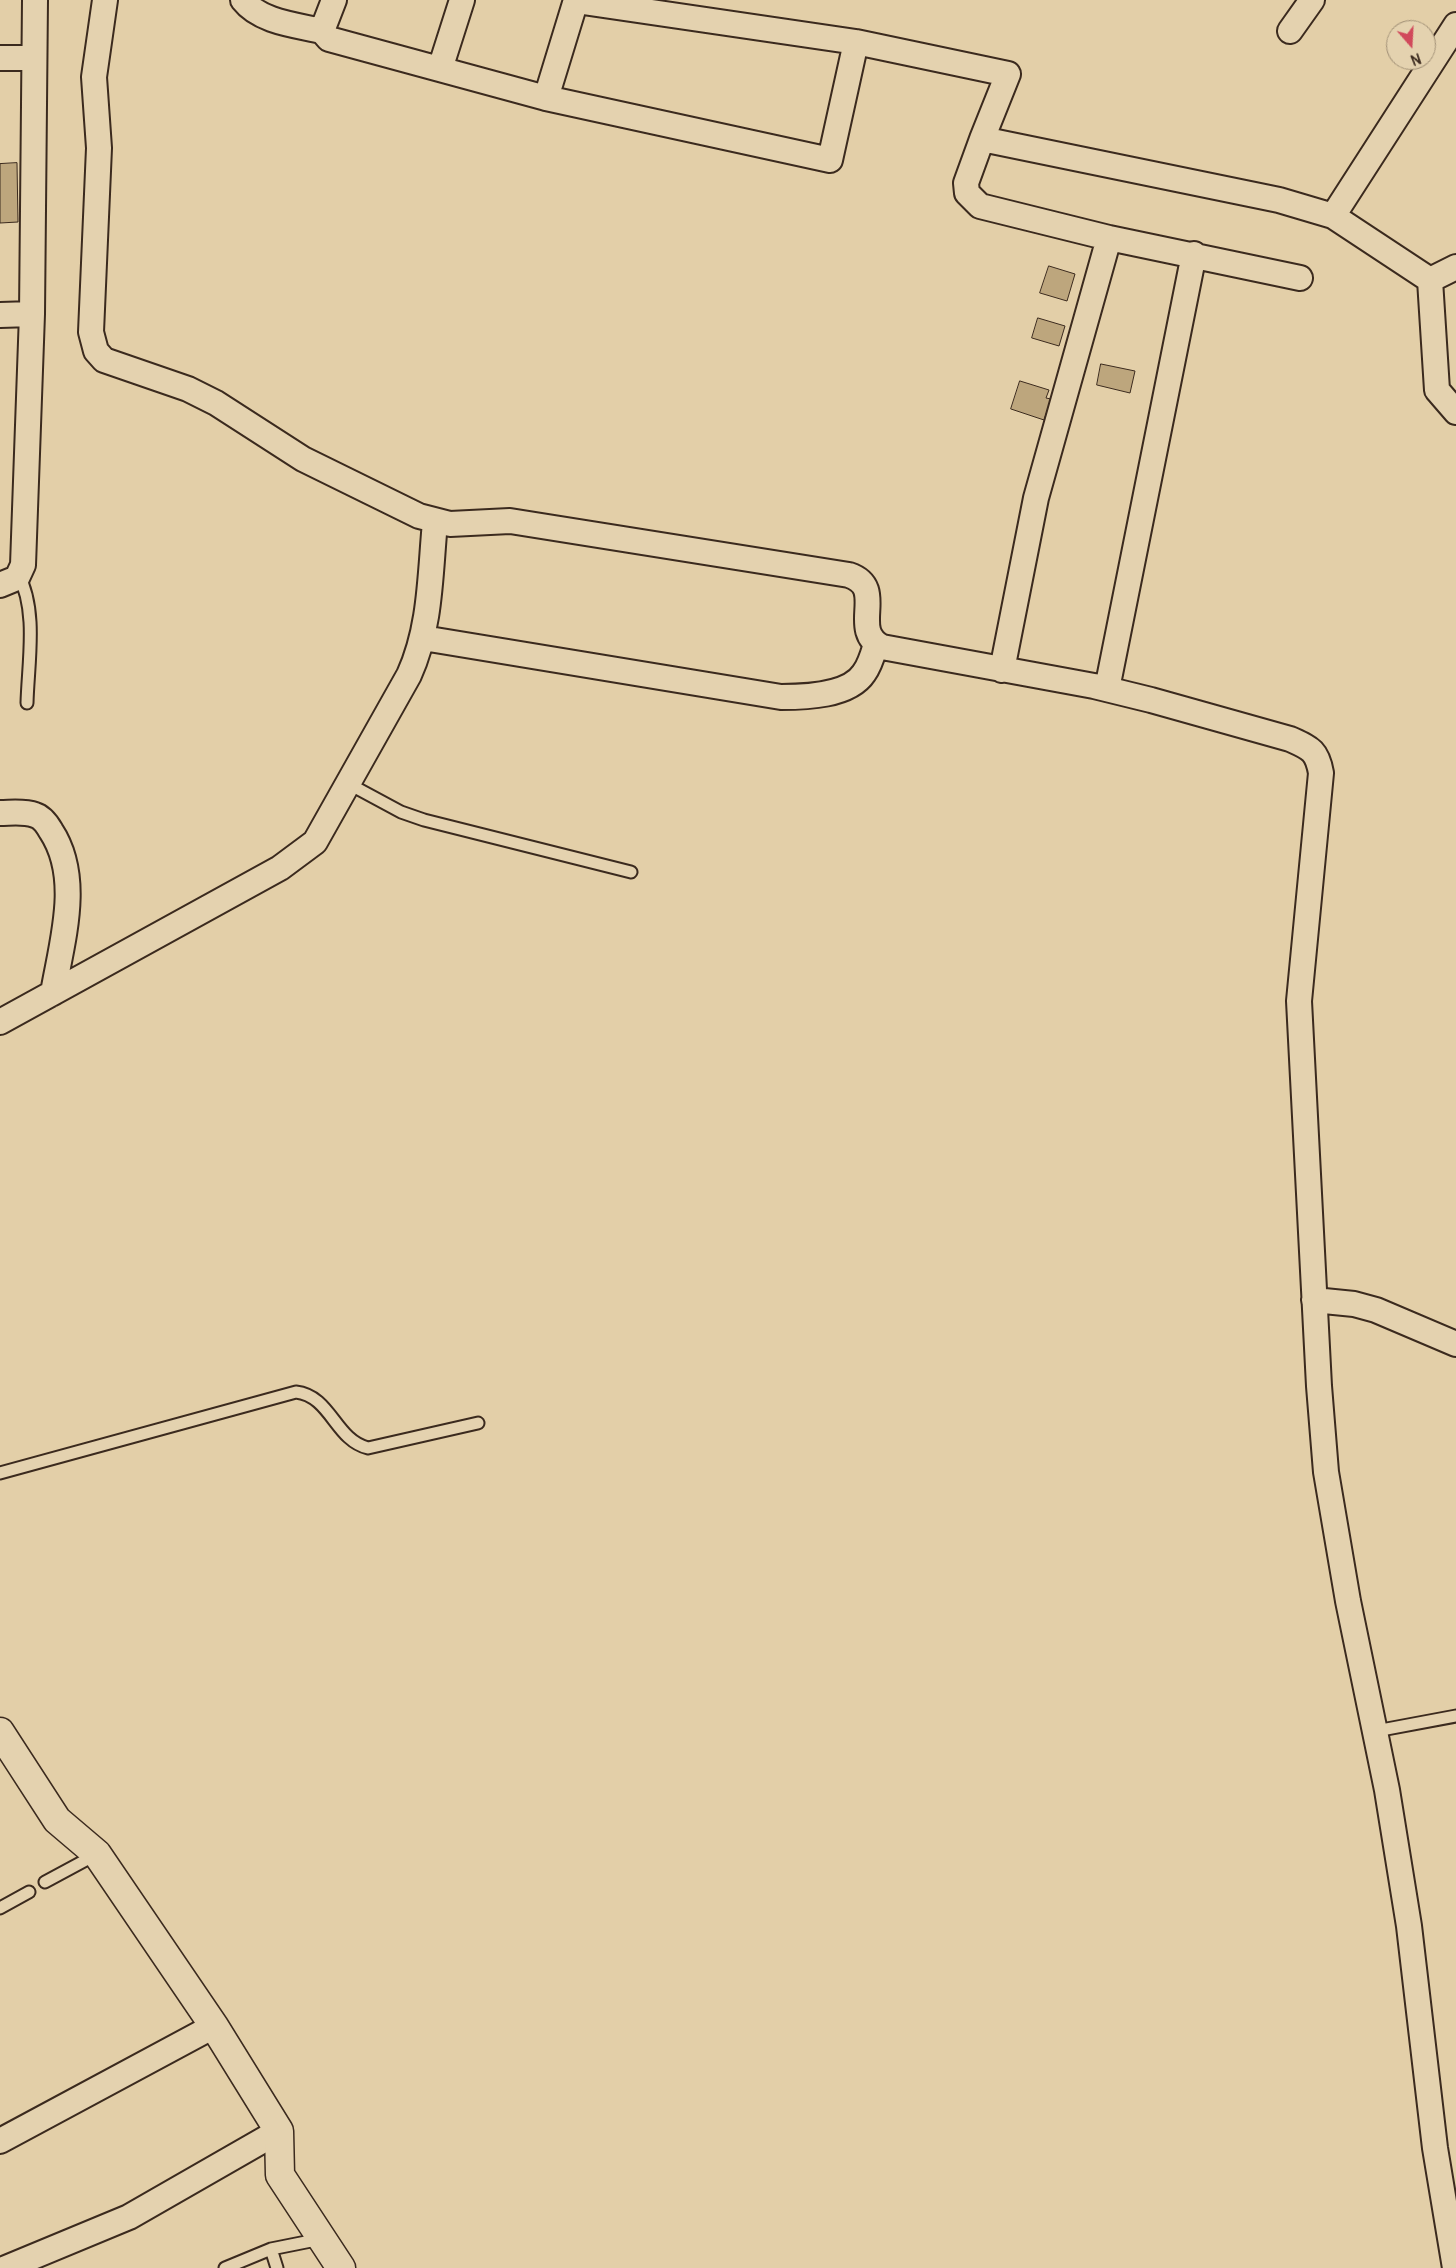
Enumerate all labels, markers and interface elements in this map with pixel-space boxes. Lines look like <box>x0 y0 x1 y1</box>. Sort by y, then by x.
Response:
north arrow <box>1386 20 1436 70</box>
text: N <box>1408 49 1423 68</box>

